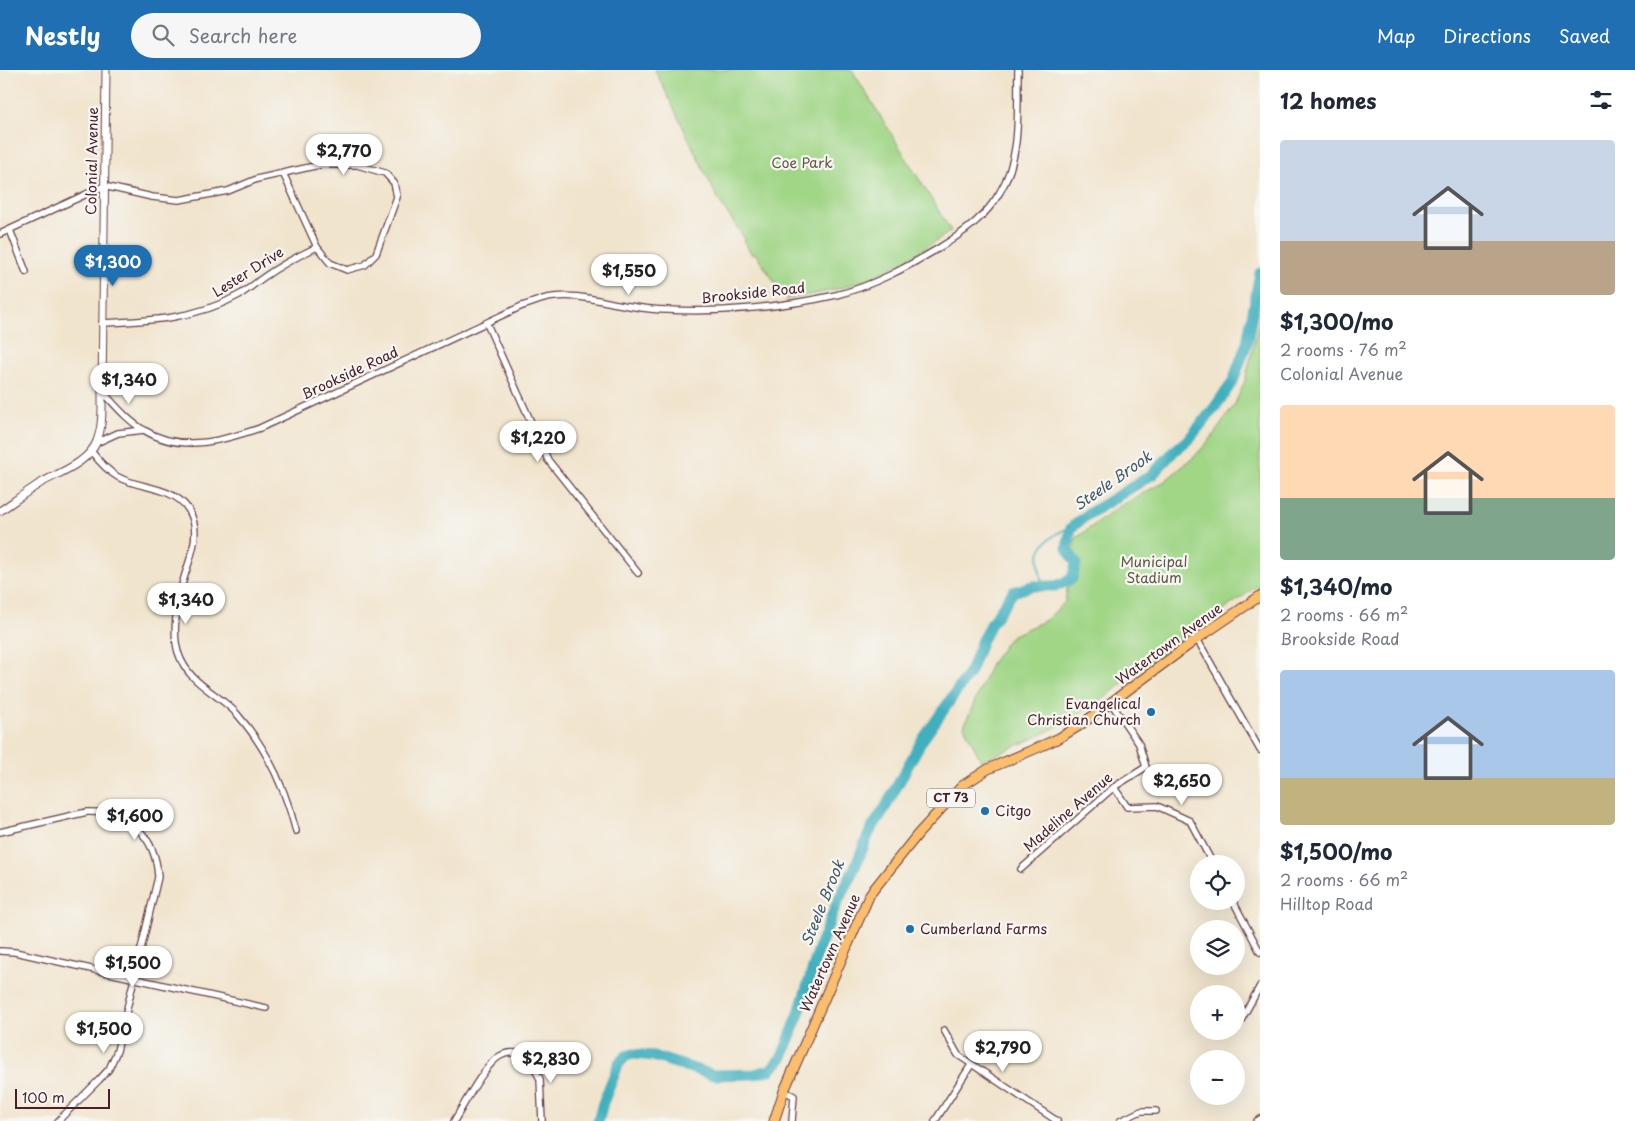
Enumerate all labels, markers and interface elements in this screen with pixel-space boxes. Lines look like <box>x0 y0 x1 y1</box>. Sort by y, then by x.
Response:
search box <box>131 13 481 58</box>
text: Nestly <box>25 17 101 53</box>
icon: search <box>149 21 177 49</box>
text: Search here <box>189 21 297 49</box>
text: Map <box>1377 22 1415 49</box>
text: Directions <box>1443 22 1531 49</box>
text: Saved <box>1559 22 1610 49</box>
text: 12 homes <box>1280 84 1377 116</box>
icon: filters <box>1587 86 1615 114</box>
street label: Colonial Avenue <box>80 107 103 215</box>
pin: $2,770 <box>303 134 385 176</box>
text: $2,770 <box>316 138 372 162</box>
park label: Coe Park <box>771 152 833 173</box>
icon: home <box>1403 173 1493 263</box>
street label: Lester Drive <box>208 241 288 302</box>
pin: $1,300 <box>72 244 154 287</box>
text: $1,300 <box>85 249 141 273</box>
pin: $1,550 <box>588 254 670 296</box>
text: $1,550 <box>602 258 656 282</box>
street label: Brookside Road <box>700 277 806 308</box>
text: $1,300/mo <box>1280 305 1393 337</box>
text: 2 rooms · 76 m² <box>1280 337 1407 361</box>
street label: Brookside Road <box>298 341 402 404</box>
text: Colonial Avenue <box>1280 361 1403 385</box>
pin: $1,340 <box>88 362 170 405</box>
text: $1,340 <box>101 367 157 391</box>
pin: $1,220 <box>497 420 579 463</box>
text: $1,220 <box>510 425 566 449</box>
icon: home <box>1403 438 1493 528</box>
water label: Steele Brook <box>1068 444 1157 515</box>
park label: Municipal Stadium <box>1120 551 1188 588</box>
text: $1,340/mo <box>1280 570 1392 602</box>
pin: $1,340 <box>145 582 227 625</box>
text: $1,340 <box>158 587 214 611</box>
street label: Watertown Avenue <box>1111 597 1227 690</box>
text: 2 rooms · 66 m² <box>1280 602 1408 626</box>
text: Brookside Road <box>1280 626 1400 650</box>
place label: Evangelical Christian Church <box>1027 693 1141 730</box>
icon: home <box>1403 703 1493 793</box>
marker: Evangelical Christian Church <box>1145 706 1157 718</box>
pin: $2,650 <box>1141 764 1223 806</box>
street label: Madeline Avenue <box>1019 767 1117 856</box>
text: $2,650 <box>1153 768 1211 792</box>
road number: CT 73 <box>927 788 975 808</box>
pin: $1,600 <box>94 798 176 841</box>
place label: Citgo <box>995 800 1031 821</box>
text: $1,600 <box>107 803 163 827</box>
marker: Citgo <box>979 805 991 817</box>
text: $1,500/mo <box>1280 835 1392 867</box>
water label: Steele Brook <box>794 855 850 949</box>
map controls <box>1190 855 1245 1105</box>
button: locate <box>1190 855 1245 910</box>
text: 2 rooms · 66 m² <box>1280 867 1408 891</box>
street label: Watertown Avenue <box>794 890 865 1015</box>
text: Hilltop Road <box>1280 891 1373 915</box>
place label: Cumberland Farms <box>920 918 1047 939</box>
button: layers <box>1190 920 1245 975</box>
marker: Cumberland Farms <box>904 923 916 935</box>
pin: $1,500 <box>92 946 174 988</box>
text: $1,500 <box>105 950 161 974</box>
button: + <box>1190 985 1245 1040</box>
pin: $1,500 <box>63 1012 145 1054</box>
text: $1,500 <box>76 1016 132 1040</box>
pin: $2,790 <box>962 1030 1044 1073</box>
text: $2,790 <box>975 1035 1031 1059</box>
pin: $2,830 <box>510 1042 592 1084</box>
text: $2,830 <box>522 1046 580 1070</box>
button: − <box>1190 1050 1245 1105</box>
scale bar <box>15 1086 110 1109</box>
text: 100 m <box>22 1087 65 1108</box>

